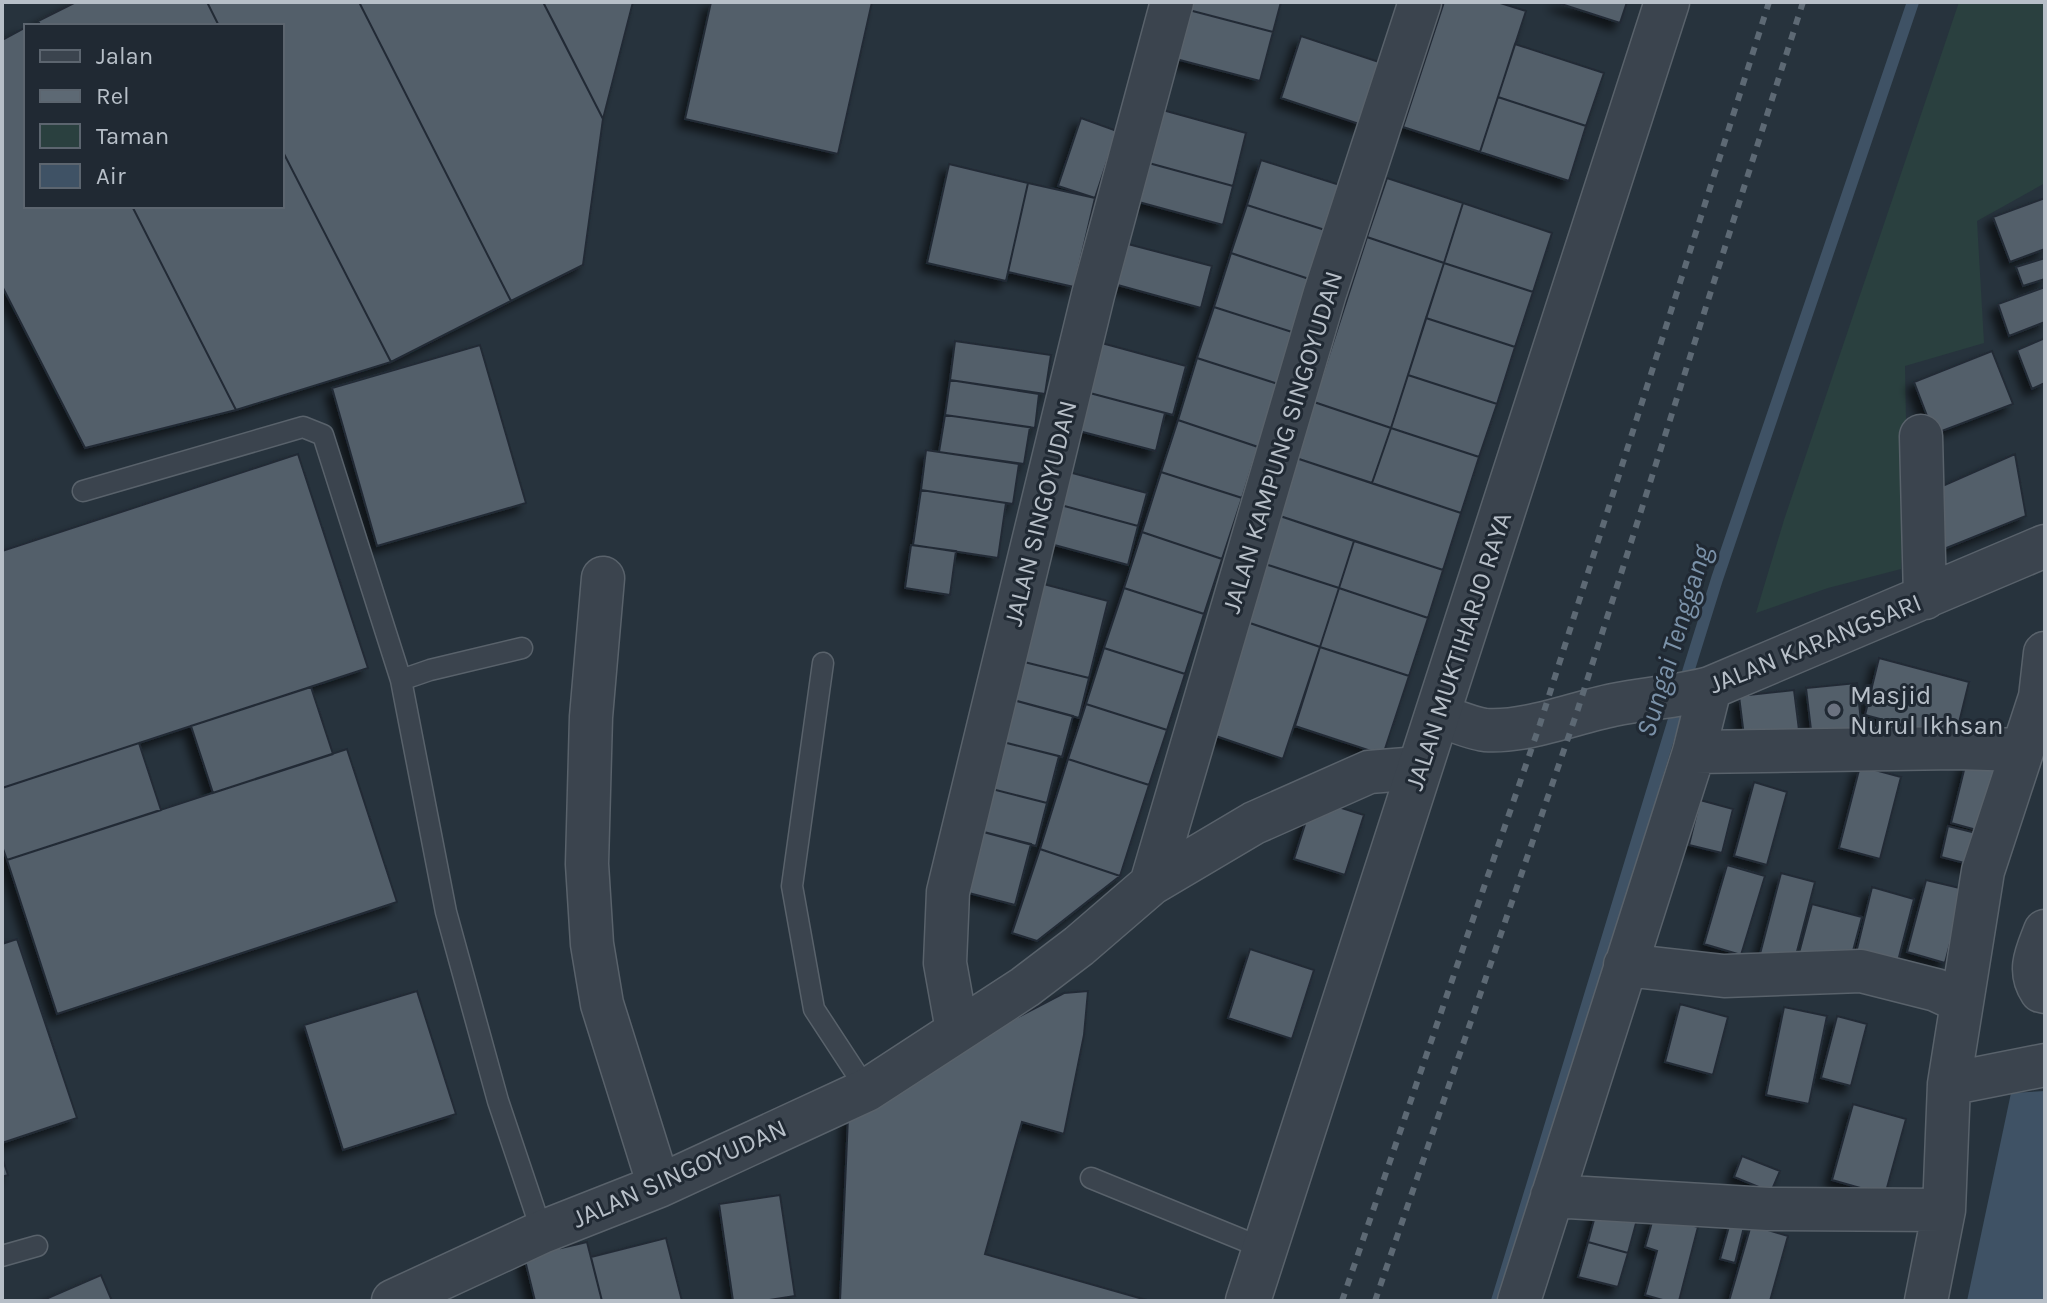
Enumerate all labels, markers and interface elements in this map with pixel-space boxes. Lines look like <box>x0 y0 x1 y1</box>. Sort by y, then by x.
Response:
legend <box>24 24 284 208</box>
text: Jalan <box>96 42 153 70</box>
text: Rel <box>96 82 130 110</box>
text: Taman <box>96 122 169 150</box>
text: Air <box>96 162 126 190</box>
street label: JALAN KAMPUNG SINGOYUDAN <box>1216 267 1349 617</box>
street label: JALAN SINGOYUDAN <box>997 397 1084 629</box>
street label: JALAN MUKTIHARJO RAYA <box>1399 508 1518 794</box>
water label: Sungai Tenggang <box>1629 540 1719 741</box>
street label: JALAN KARANGSARI <box>1704 587 1926 700</box>
place label: Masjid Nurul Ikhsan <box>1850 680 2003 741</box>
marker: Masjid Nurul Ikhsan <box>1825 701 1843 719</box>
street label: JALAN SINGOYUDAN <box>567 1112 791 1235</box>

